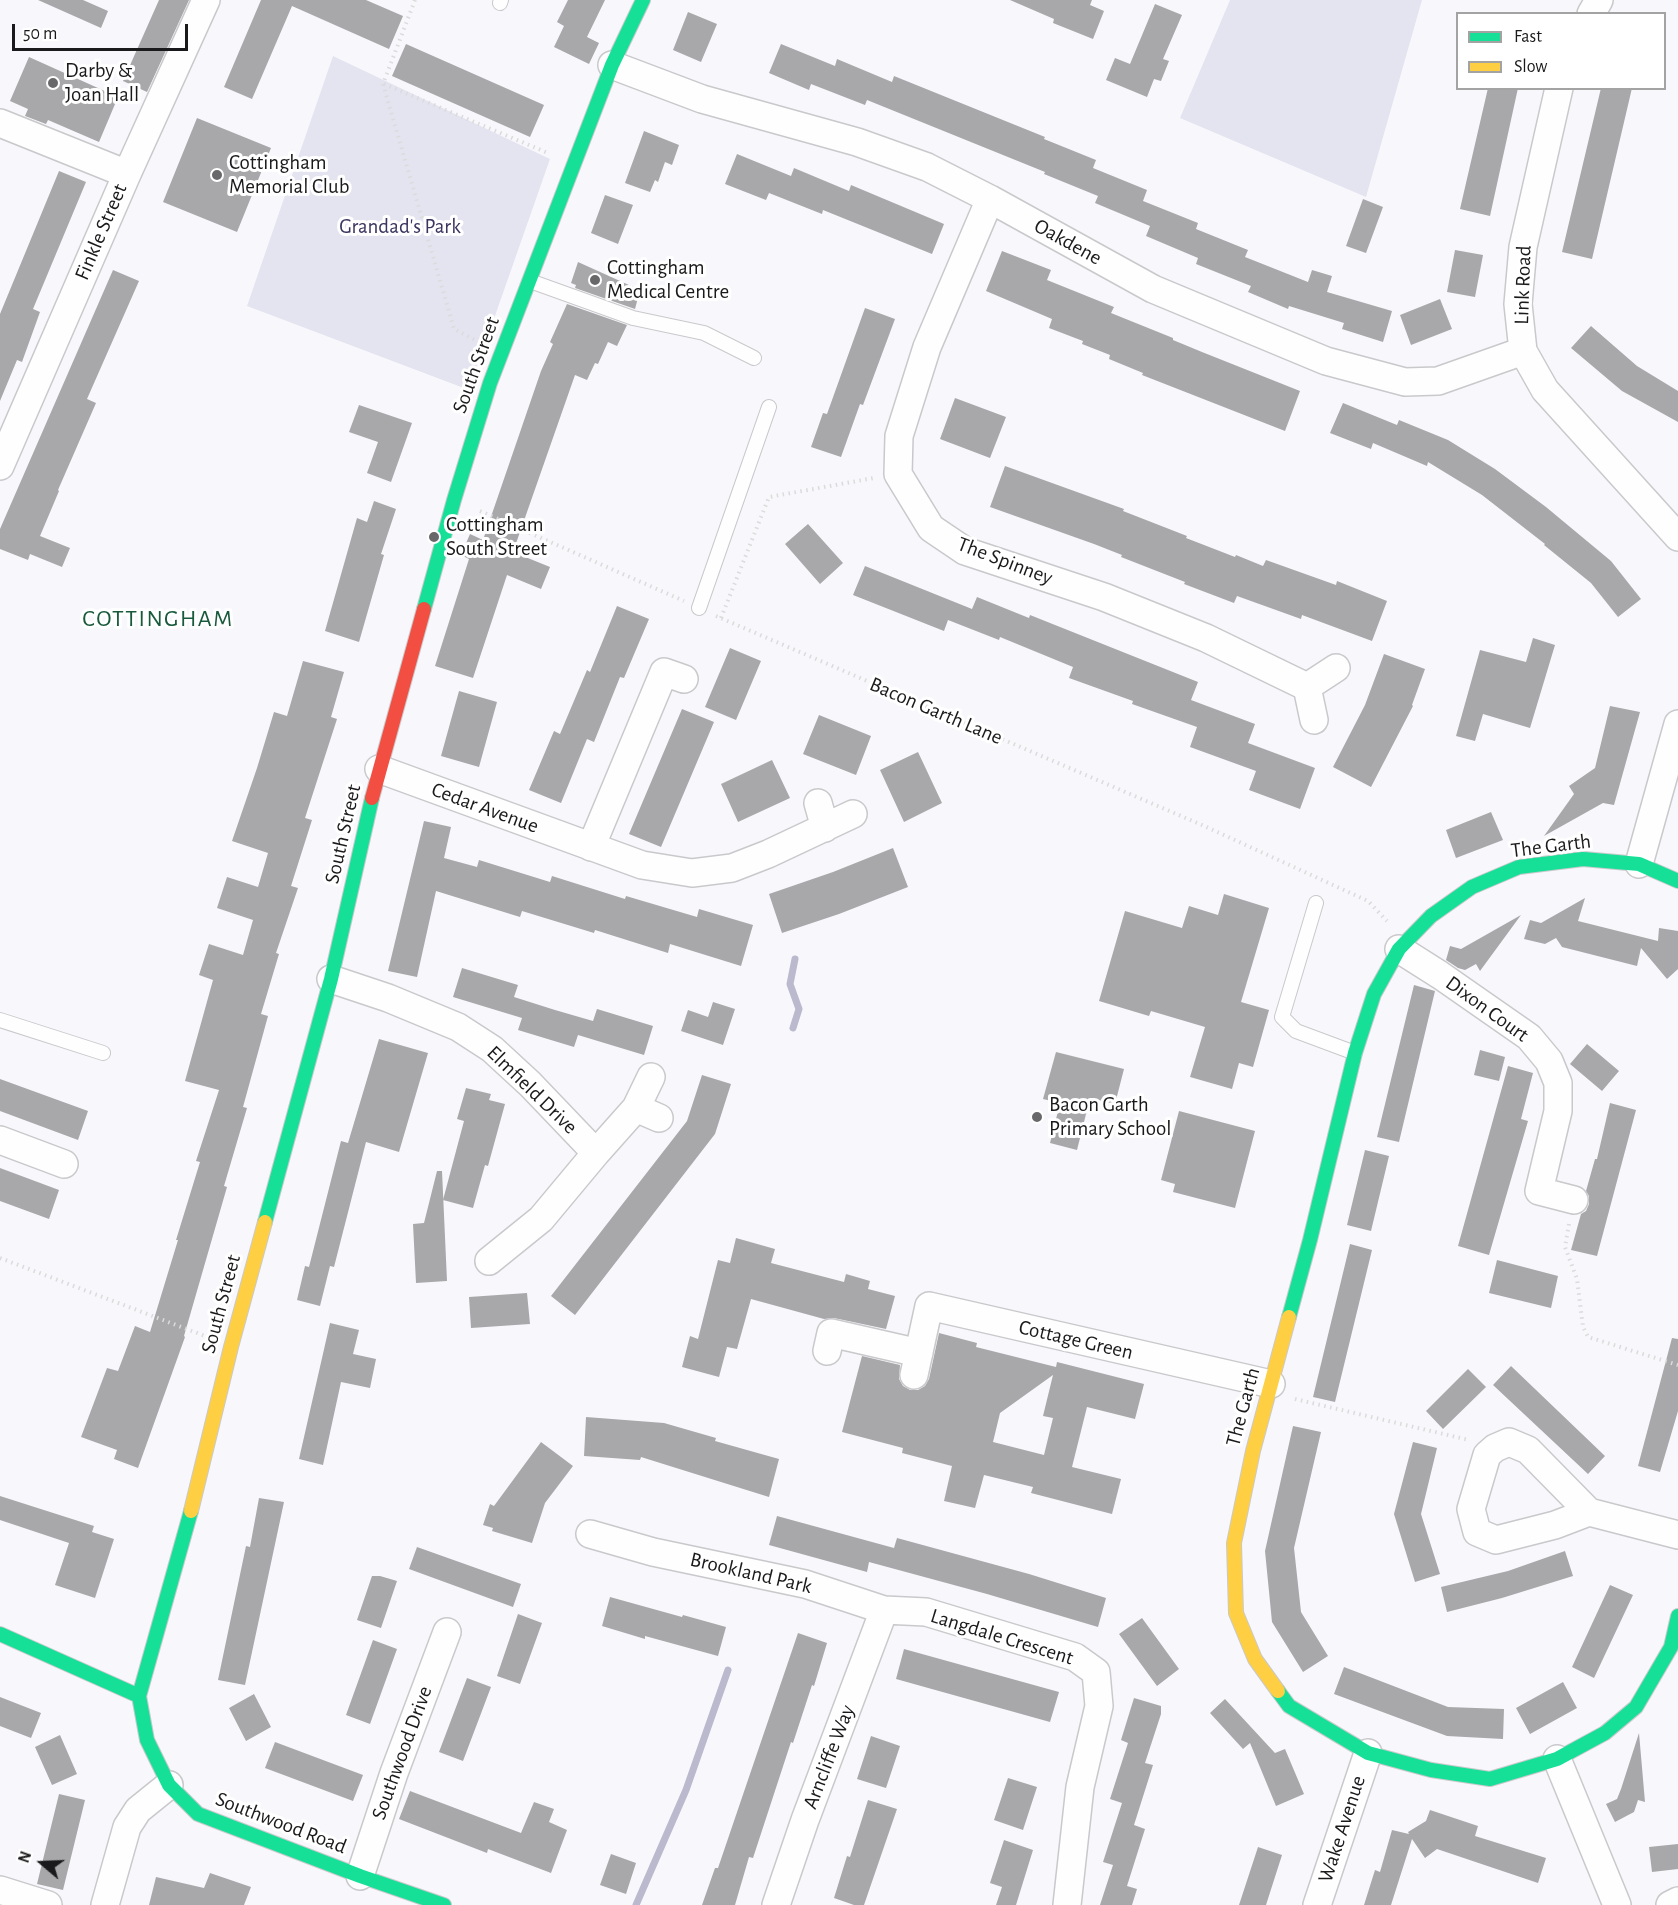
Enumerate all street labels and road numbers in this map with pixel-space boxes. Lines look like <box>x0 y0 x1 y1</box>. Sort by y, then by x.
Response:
street label: Finkle Street <box>69 180 133 284</box>
street label: Oakdene <box>1030 213 1106 271</box>
street label: Link Road <box>1509 245 1537 325</box>
street label: South Street <box>447 313 505 417</box>
street label: The Spinney <box>954 531 1056 591</box>
street label: Bacon Garth Lane <box>866 672 1006 750</box>
street label: Cedar Avenue <box>428 777 542 839</box>
street label: South Street <box>319 782 367 886</box>
street label: The Garth <box>1510 829 1592 863</box>
street label: Dixon Court <box>1441 970 1533 1048</box>
street label: Elmfield Drive <box>481 1040 583 1140</box>
street label: South Street <box>196 1252 246 1356</box>
street label: Cottage Green <box>1016 1315 1136 1365</box>
street label: The Garth <box>1220 1365 1266 1449</box>
street label: Brookland Park <box>688 1547 814 1599</box>
street label: Langdale Crescent <box>927 1603 1077 1671</box>
street label: Southwood Drive <box>366 1683 438 1823</box>
street label: Arncliffe Way <box>798 1701 860 1813</box>
street label: Wake Avenue <box>1313 1772 1371 1886</box>
street label: Southwood Road <box>212 1786 350 1860</box>

